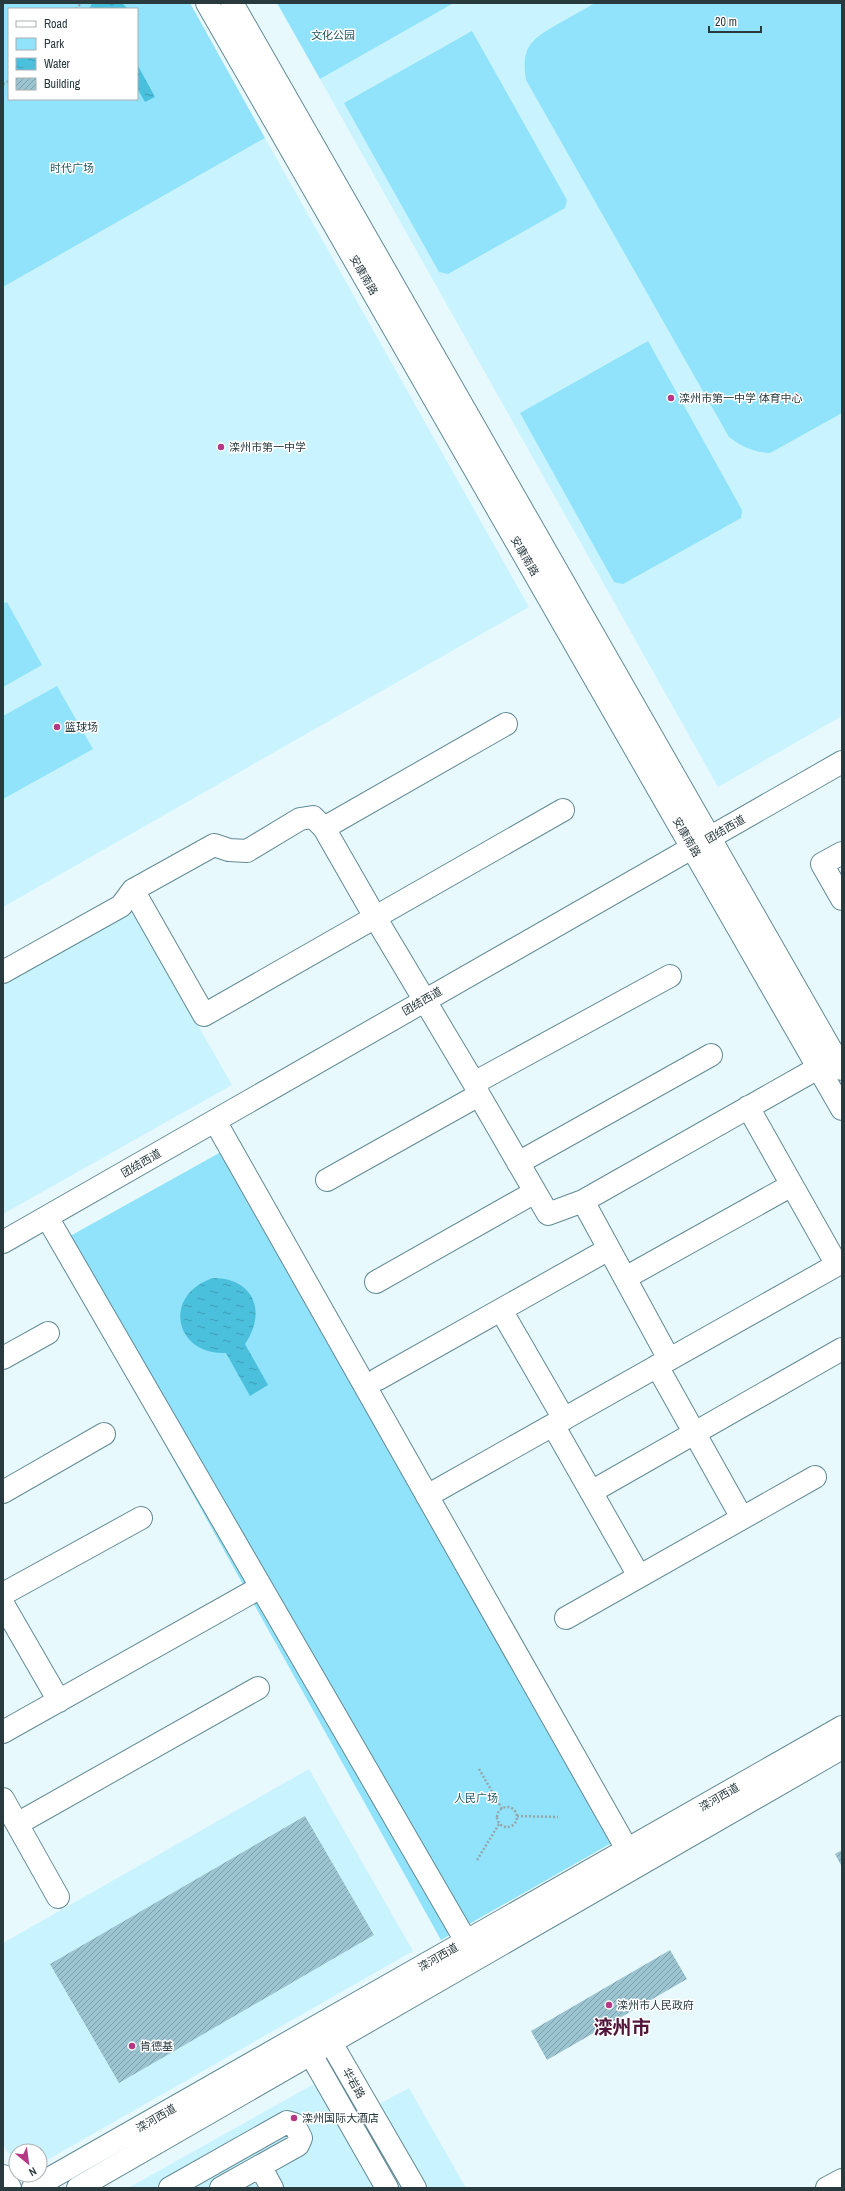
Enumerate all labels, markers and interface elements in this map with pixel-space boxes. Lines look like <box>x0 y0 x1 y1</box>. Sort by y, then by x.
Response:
legend <box>8 8 138 100</box>
scale bar <box>709 8 761 34</box>
text: 20 m <box>715 14 737 30</box>
text: Road <box>44 16 68 32</box>
park label: 文化公园 <box>311 28 355 42</box>
text: Park <box>44 36 64 52</box>
text: Water <box>44 56 71 72</box>
text: Building <box>44 76 81 92</box>
park label: 时代广场 <box>50 161 94 175</box>
street label: 安康南路 <box>347 252 381 298</box>
place label: 滦州市第一中学 体育中心 <box>679 391 803 405</box>
marker: 滦州市第一中学 体育中心 <box>666 393 676 403</box>
place label: 滦州市第一中学 <box>229 440 306 454</box>
marker: 滦州市第一中学 <box>216 442 226 452</box>
street label: 安康南路 <box>508 533 542 579</box>
place label: 篮球场 <box>65 720 98 734</box>
marker: 篮球场 <box>52 722 62 732</box>
street label: 团结西道 <box>702 812 748 846</box>
street label: 安康南路 <box>670 814 704 860</box>
street label: 团结西道 <box>399 984 445 1018</box>
street label: 团结西道 <box>118 1146 164 1180</box>
street label: 滦河西道 <box>696 1780 742 1814</box>
park label: 人民广场 <box>454 1791 498 1805</box>
street label: 滦河西道 <box>415 1940 461 1974</box>
place label: 滦州市人民政府 <box>617 1998 694 2012</box>
marker: 滦州市人民政府 <box>604 2000 614 2010</box>
district label: 滦州市 <box>593 2014 651 2040</box>
place label: 肯德基 <box>140 2039 173 2053</box>
marker: 肯德基 <box>127 2041 137 2051</box>
street label: 华岩路 <box>340 2065 368 2101</box>
street label: 滦河西道 <box>133 2101 179 2135</box>
place label: 滦州国际大酒店 <box>302 2111 379 2125</box>
marker: 滦州国际大酒店 <box>289 2113 299 2123</box>
north arrow <box>8 2143 48 2183</box>
text: N <box>27 2164 39 2179</box>

